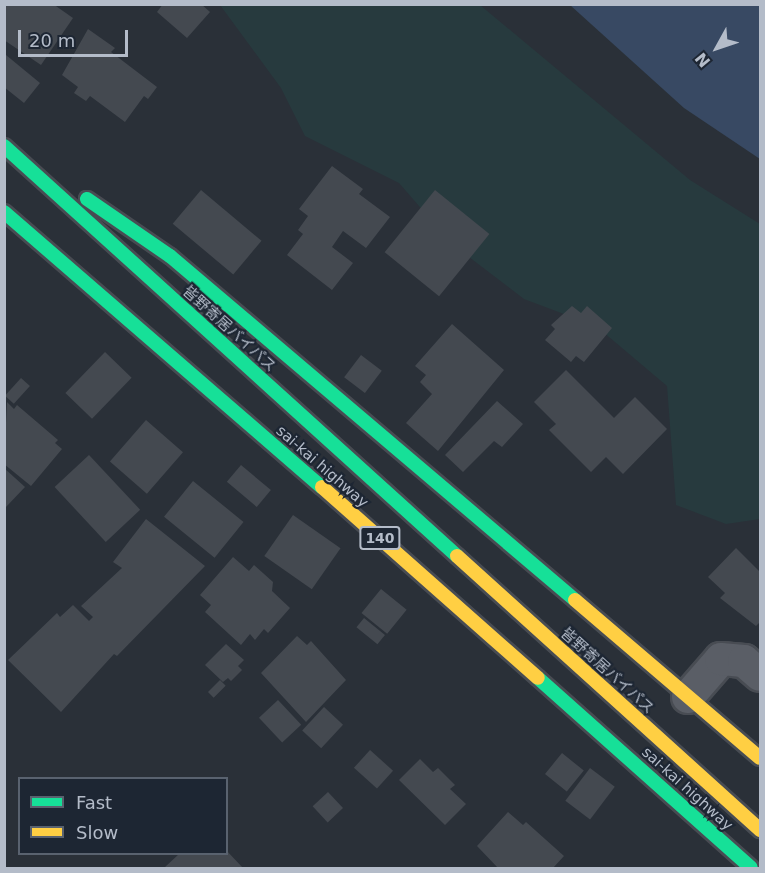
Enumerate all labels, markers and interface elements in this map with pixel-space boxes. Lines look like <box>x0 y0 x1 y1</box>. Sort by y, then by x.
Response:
scale bar <box>21 18 130 56</box>
north arrow <box>687 18 747 78</box>
text: 20 m <box>29 30 75 51</box>
text: N <box>691 49 714 71</box>
street label: 皆野寄居バイパス <box>178 282 280 376</box>
street label: sai-kai highway <box>272 422 372 512</box>
road number: 140 <box>359 527 401 549</box>
street label: 皆野寄居バイパス <box>556 624 658 718</box>
street label: sai-kai highway <box>638 743 736 835</box>
legend <box>18 777 228 855</box>
text: Fast <box>76 792 112 813</box>
text: Slow <box>76 822 118 843</box>

